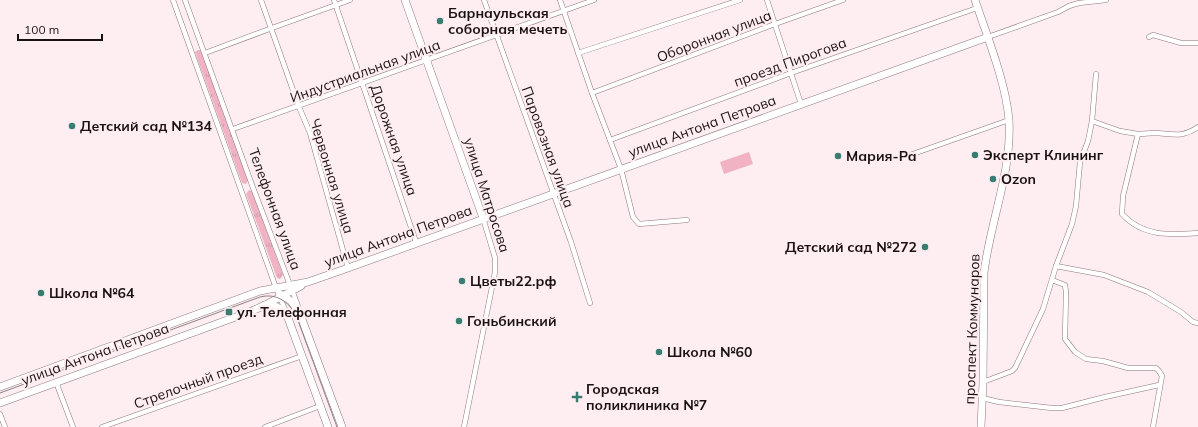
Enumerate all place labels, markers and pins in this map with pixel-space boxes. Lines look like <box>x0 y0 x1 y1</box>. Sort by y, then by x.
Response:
place label: Барнаульская соборная мечеть <box>448 4 567 38</box>
marker: Барнаульская соборная мечеть <box>435 16 445 26</box>
place label: Детский сад №134 <box>80 117 213 135</box>
marker: Детский сад №134 <box>67 121 77 131</box>
place label: Эксперт Клининг <box>983 146 1104 164</box>
place label: Мария-Ра <box>846 147 917 165</box>
marker: Эксперт Клининг <box>970 150 980 160</box>
marker: Мария-Ра <box>833 151 843 161</box>
place label: Ozon <box>1001 170 1036 188</box>
marker: Ozon <box>988 174 998 184</box>
place label: Детский сад №272 <box>785 238 917 256</box>
marker: Детский сад №272 <box>920 242 930 252</box>
place label: Цветы22.рф <box>470 272 556 290</box>
marker: Цветы22.рф <box>457 276 467 286</box>
place label: Школа №64 <box>49 284 135 302</box>
marker: Школа №64 <box>36 288 46 298</box>
place label: ул. Телефонная <box>237 303 347 321</box>
marker: ул. Телефонная <box>224 307 234 317</box>
place label: Гоньбинский <box>467 312 557 330</box>
marker: Гоньбинский <box>454 316 464 326</box>
place label: Школа №60 <box>667 343 752 361</box>
marker: Школа №60 <box>654 347 664 357</box>
place label: Городская поликлиника №7 <box>586 380 707 414</box>
marker: Городская поликлиника №7 <box>571 391 583 403</box>

